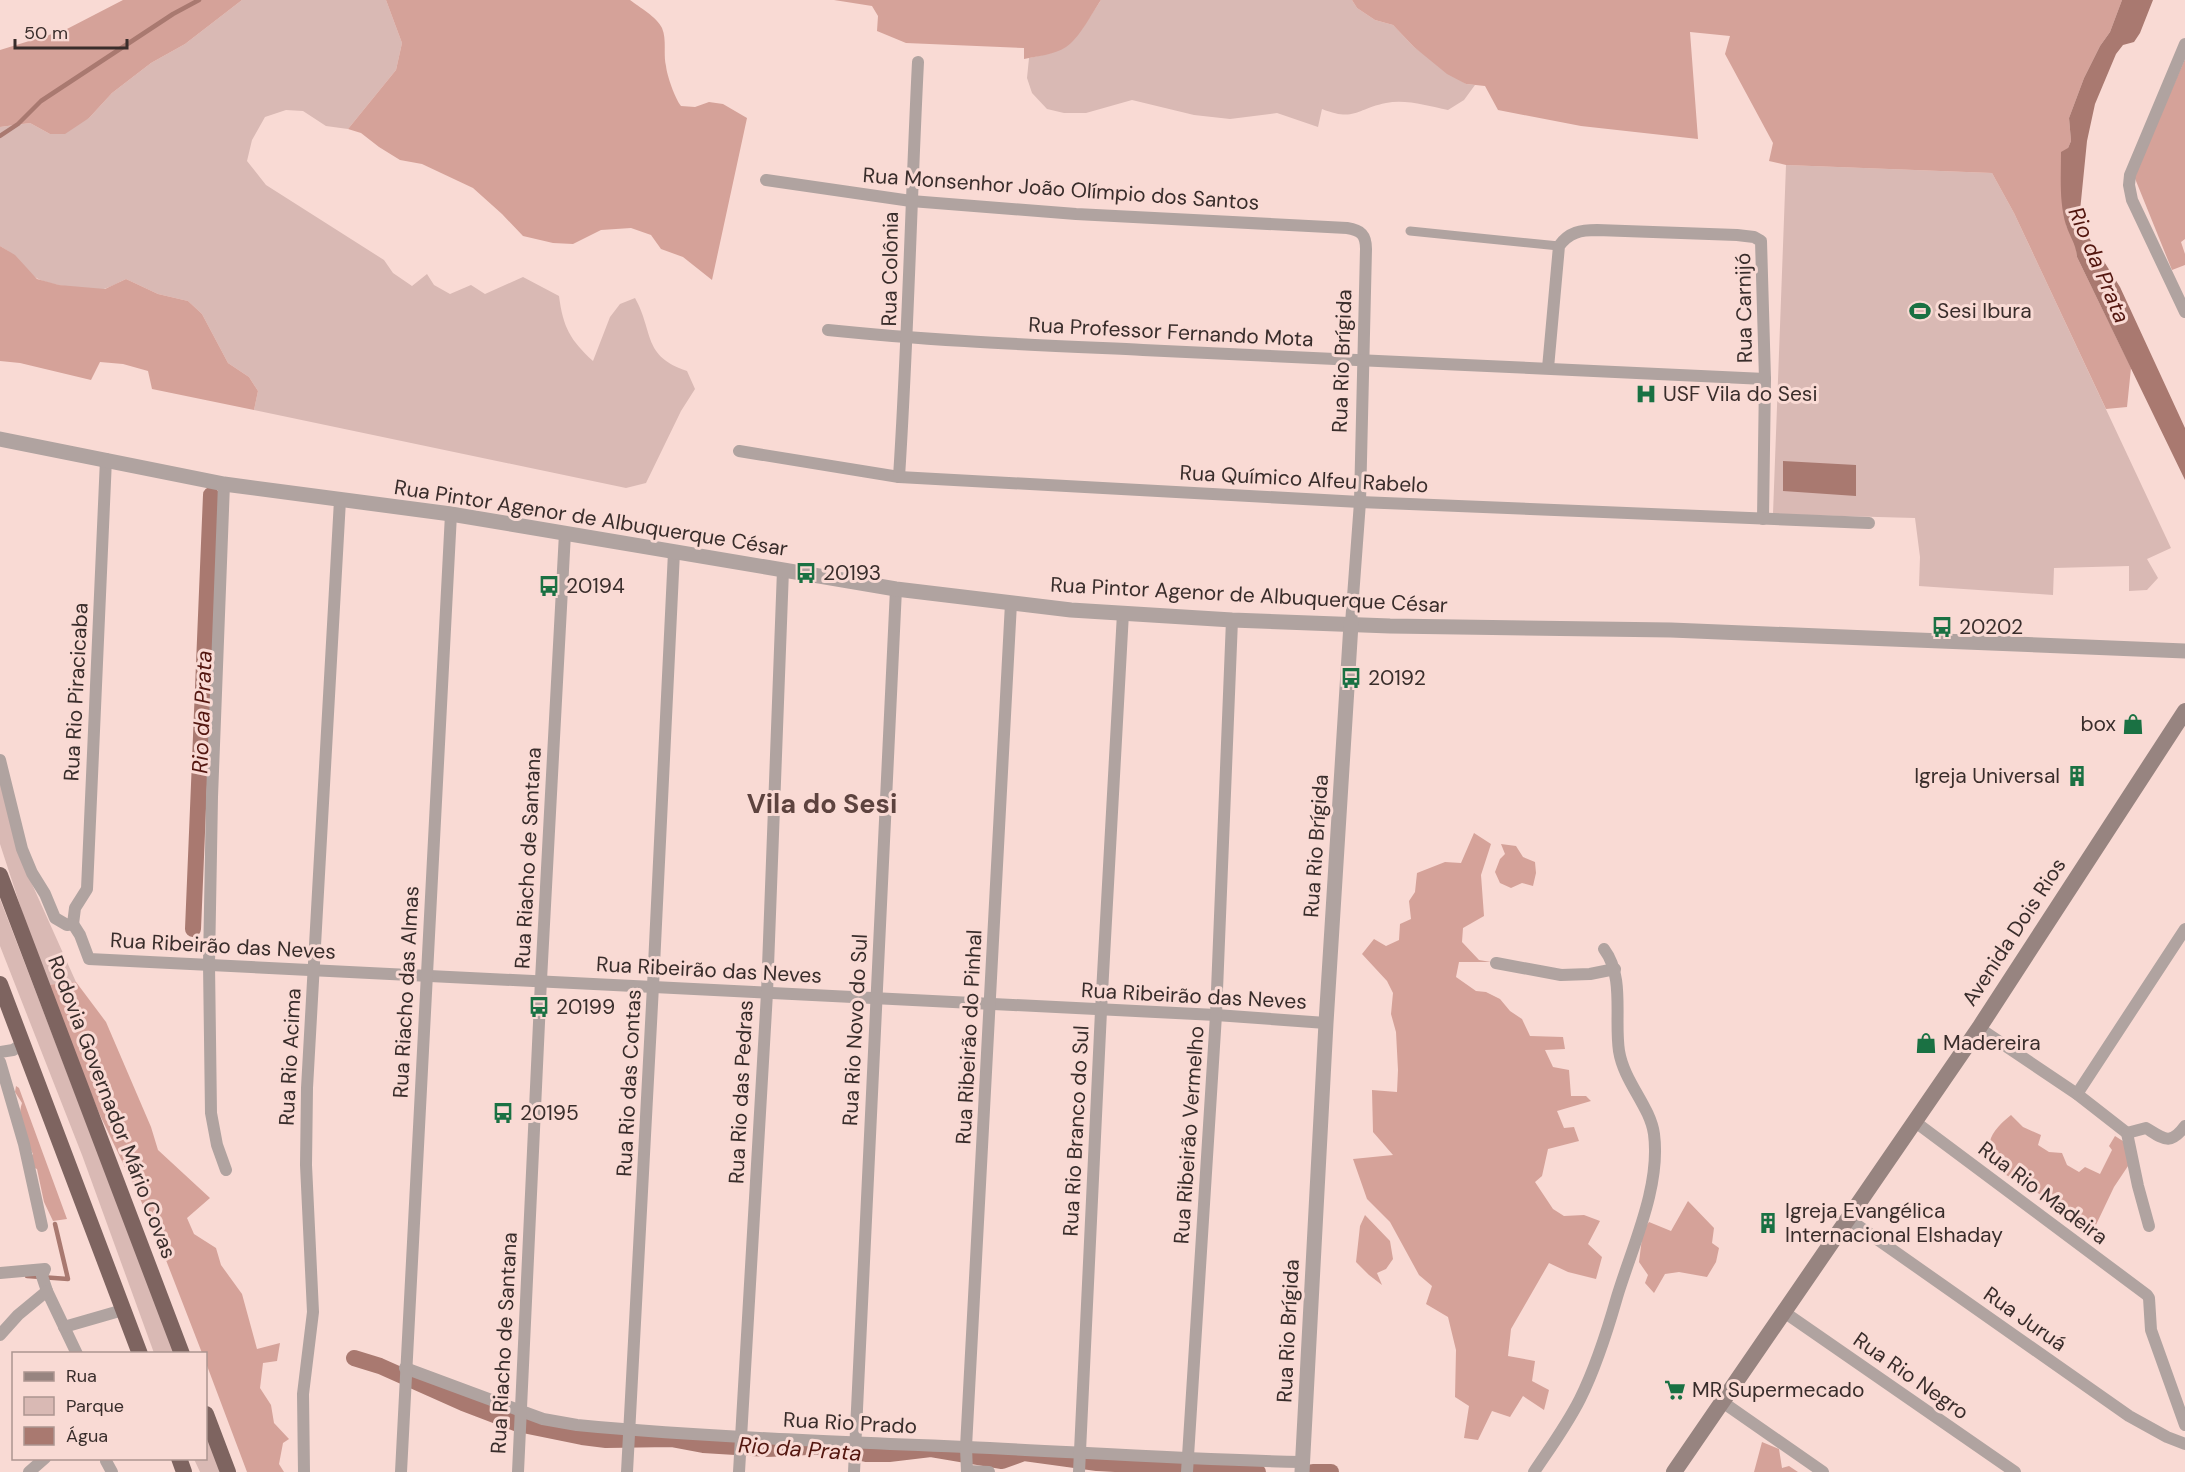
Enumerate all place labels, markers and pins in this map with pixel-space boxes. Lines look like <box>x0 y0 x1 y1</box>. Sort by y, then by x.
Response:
place label: Sesi Ibura <box>1937 297 2032 325</box>
sports icon: Sesi Ibura <box>1908 299 1932 323</box>
place label: USF Vila do Sesi <box>1663 380 1817 408</box>
hospital icon: USF Vila do Sesi <box>1634 382 1658 406</box>
place label: 20193 <box>823 559 881 587</box>
bus stop icon: 20193 <box>794 561 818 585</box>
place label: 20194 <box>566 572 625 600</box>
bus stop icon: 20194 <box>537 574 561 598</box>
place label: 20202 <box>1959 613 2023 641</box>
bus stop icon: 20202 <box>1930 615 1954 639</box>
place label: 20192 <box>1368 664 1426 692</box>
bus stop icon: 20192 <box>1339 666 1363 690</box>
place label: box <box>2080 710 2116 738</box>
shop icon: box <box>2121 712 2145 736</box>
place label: Igreja Universal <box>1914 762 2060 790</box>
building icon: Igreja Universal <box>2065 764 2089 788</box>
place label: 20199 <box>556 993 615 1021</box>
bus stop icon: 20199 <box>527 995 551 1019</box>
place label: Madereira <box>1943 1029 2041 1057</box>
shop icon: Madereira <box>1914 1031 1938 1055</box>
place label: 20195 <box>520 1099 579 1127</box>
bus stop icon: 20195 <box>491 1101 515 1125</box>
place label: Igreja Evangélica Internacional Elshaday <box>1785 1197 2003 1249</box>
building icon: Igreja Evangélica Internacional Elshaday <box>1756 1211 1780 1235</box>
place label: MR Supermecado <box>1692 1376 1864 1404</box>
supermarket icon: MR Supermecado <box>1663 1378 1687 1402</box>

